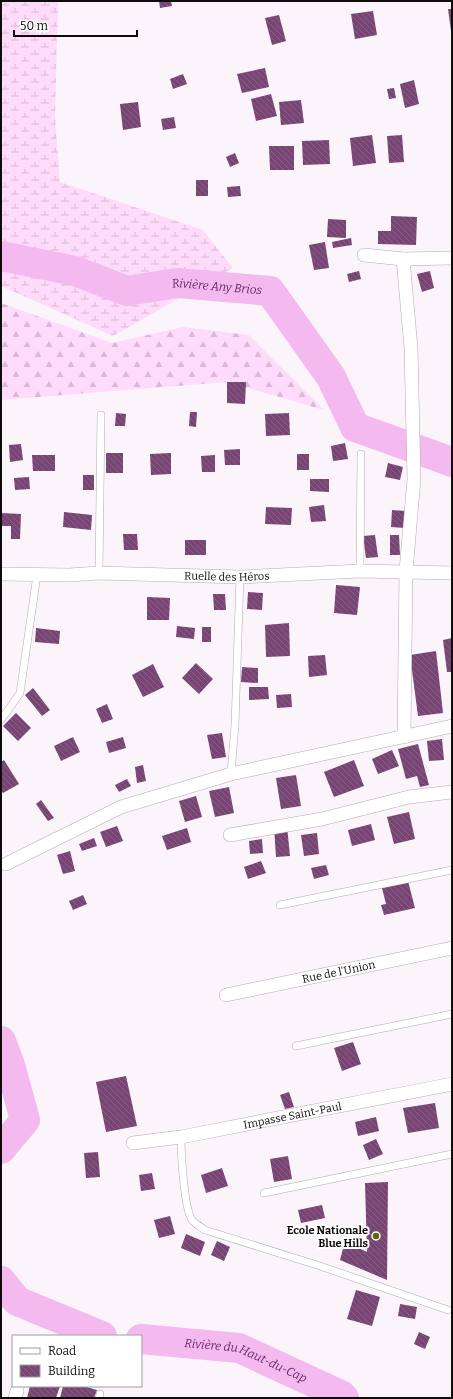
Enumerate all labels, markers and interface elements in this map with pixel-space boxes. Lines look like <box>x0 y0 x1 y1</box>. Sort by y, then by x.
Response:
scale bar <box>14 12 137 38</box>
text: 50 m <box>20 19 49 33</box>
water label: Rivière Any Brios <box>171 276 263 297</box>
street label: Ruelle des Héros <box>184 569 270 584</box>
street label: Rue de l'Union <box>301 958 376 985</box>
street label: Impasse Saint-Paul <box>242 1099 343 1131</box>
place label: Ecole Nationale Blue Hills <box>287 1224 369 1250</box>
marker: Ecole Nationale Blue Hills <box>371 1231 381 1241</box>
legend <box>12 1335 142 1387</box>
water label: Rivière du Haut-du-Cap <box>184 1336 309 1385</box>
text: Road <box>48 1344 76 1358</box>
text: Building <box>48 1364 95 1378</box>

